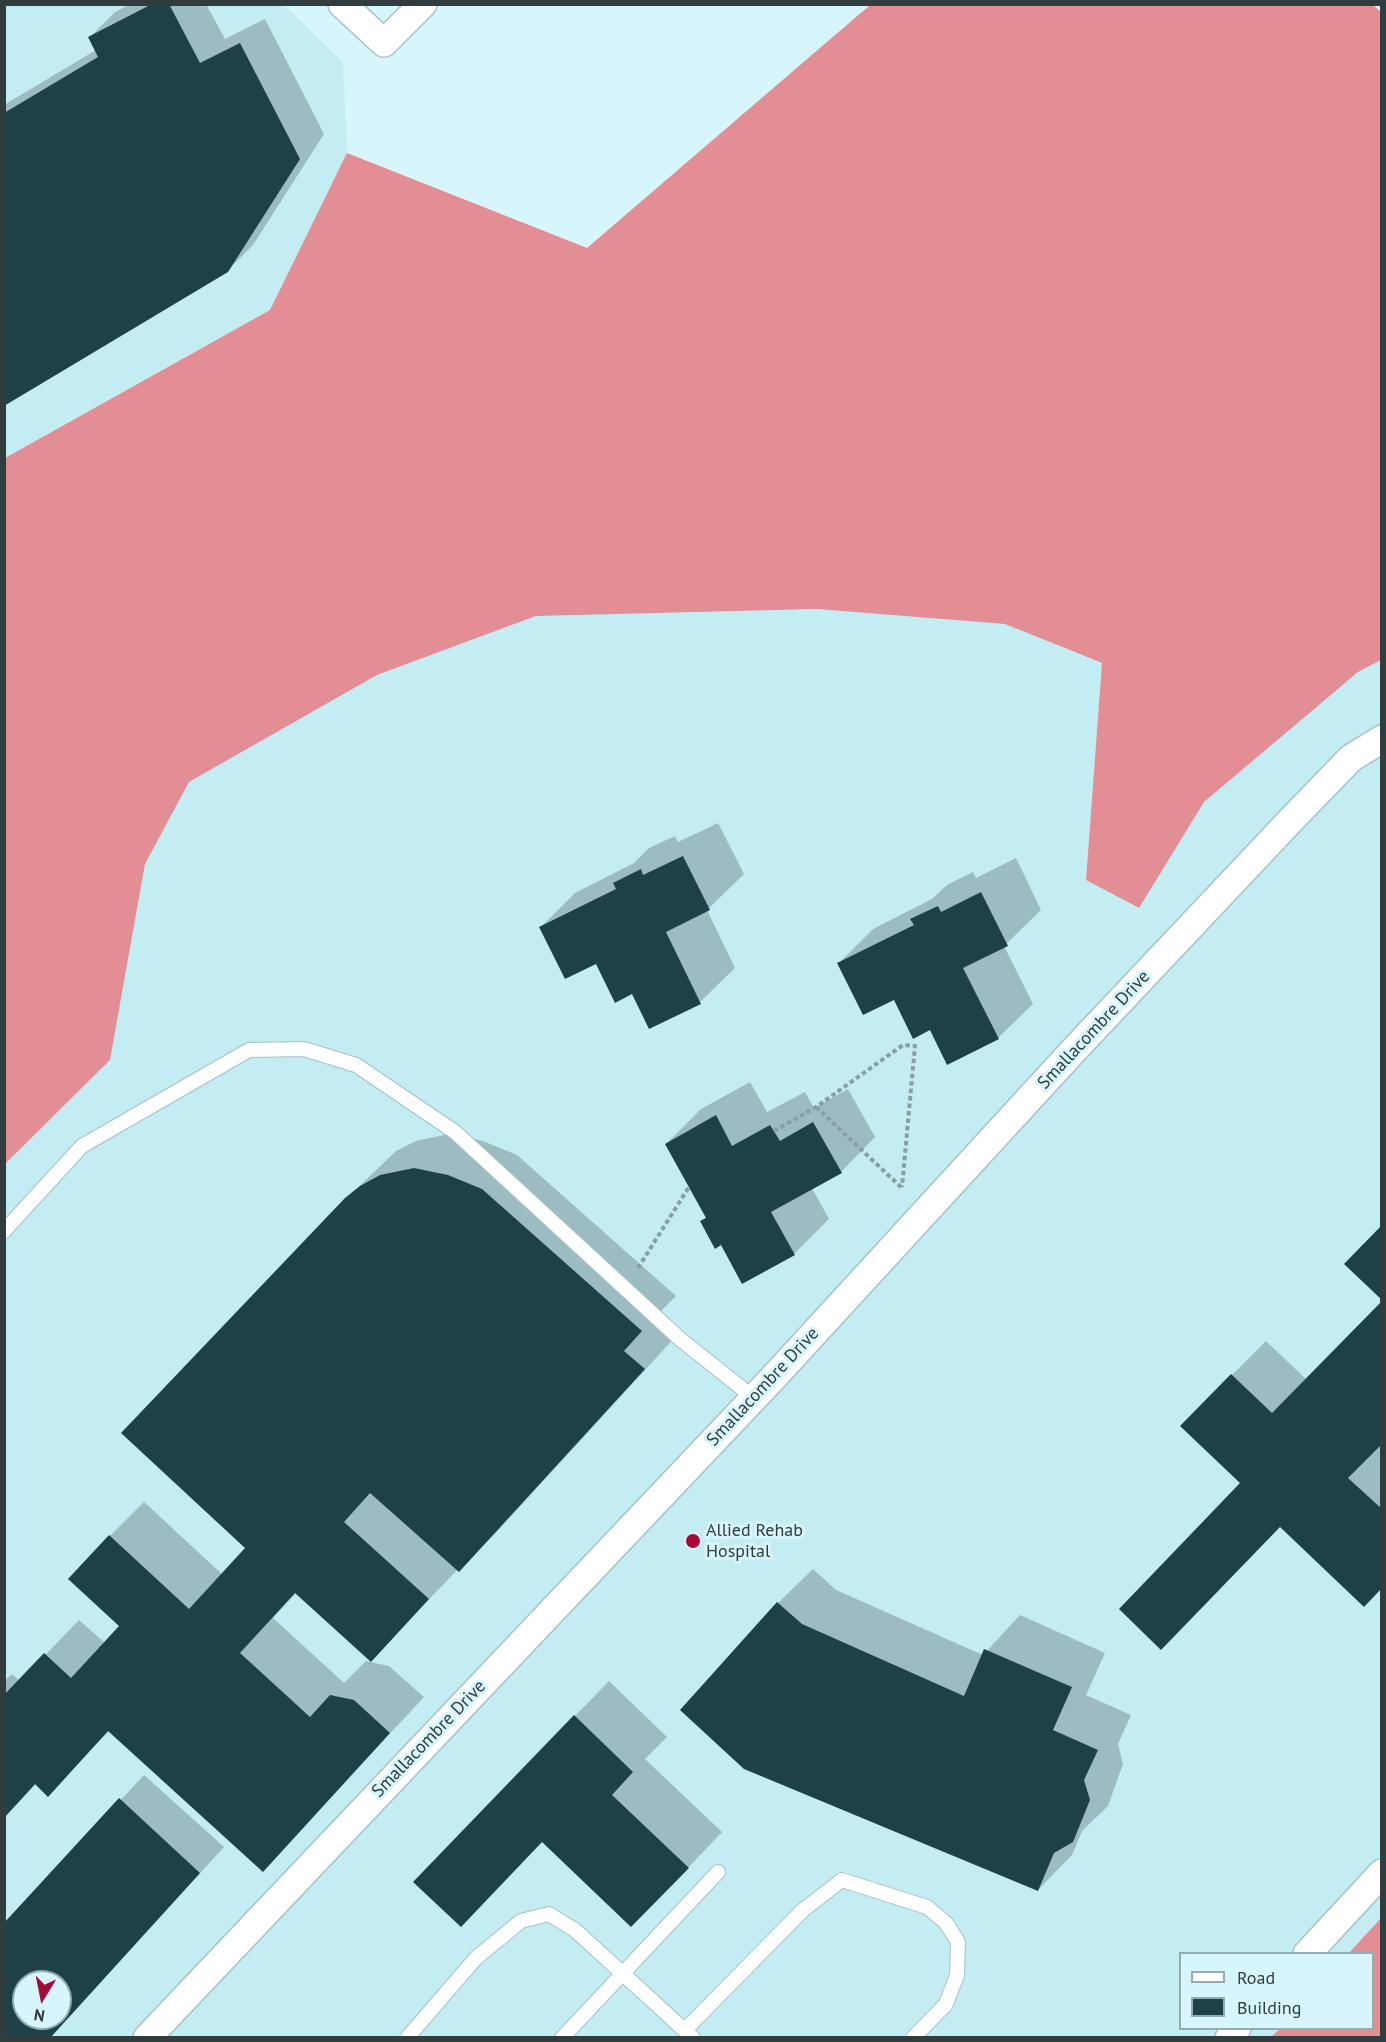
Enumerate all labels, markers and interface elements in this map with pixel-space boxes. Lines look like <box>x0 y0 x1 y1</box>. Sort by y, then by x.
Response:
street label: Smallacombre Drive <box>1033 966 1155 1094</box>
street label: Smallacombre Drive <box>702 1323 824 1451</box>
place label: Allied Rehab Hospital <box>706 1520 803 1562</box>
marker: Allied Rehab Hospital <box>684 1532 702 1550</box>
street label: Smallacombre Drive <box>368 1676 490 1802</box>
legend <box>1179 1952 1374 2030</box>
text: Road <box>1237 1966 1275 1989</box>
north arrow <box>12 1970 72 2030</box>
text: Building <box>1237 1996 1301 2019</box>
text: N <box>32 2005 46 2027</box>

